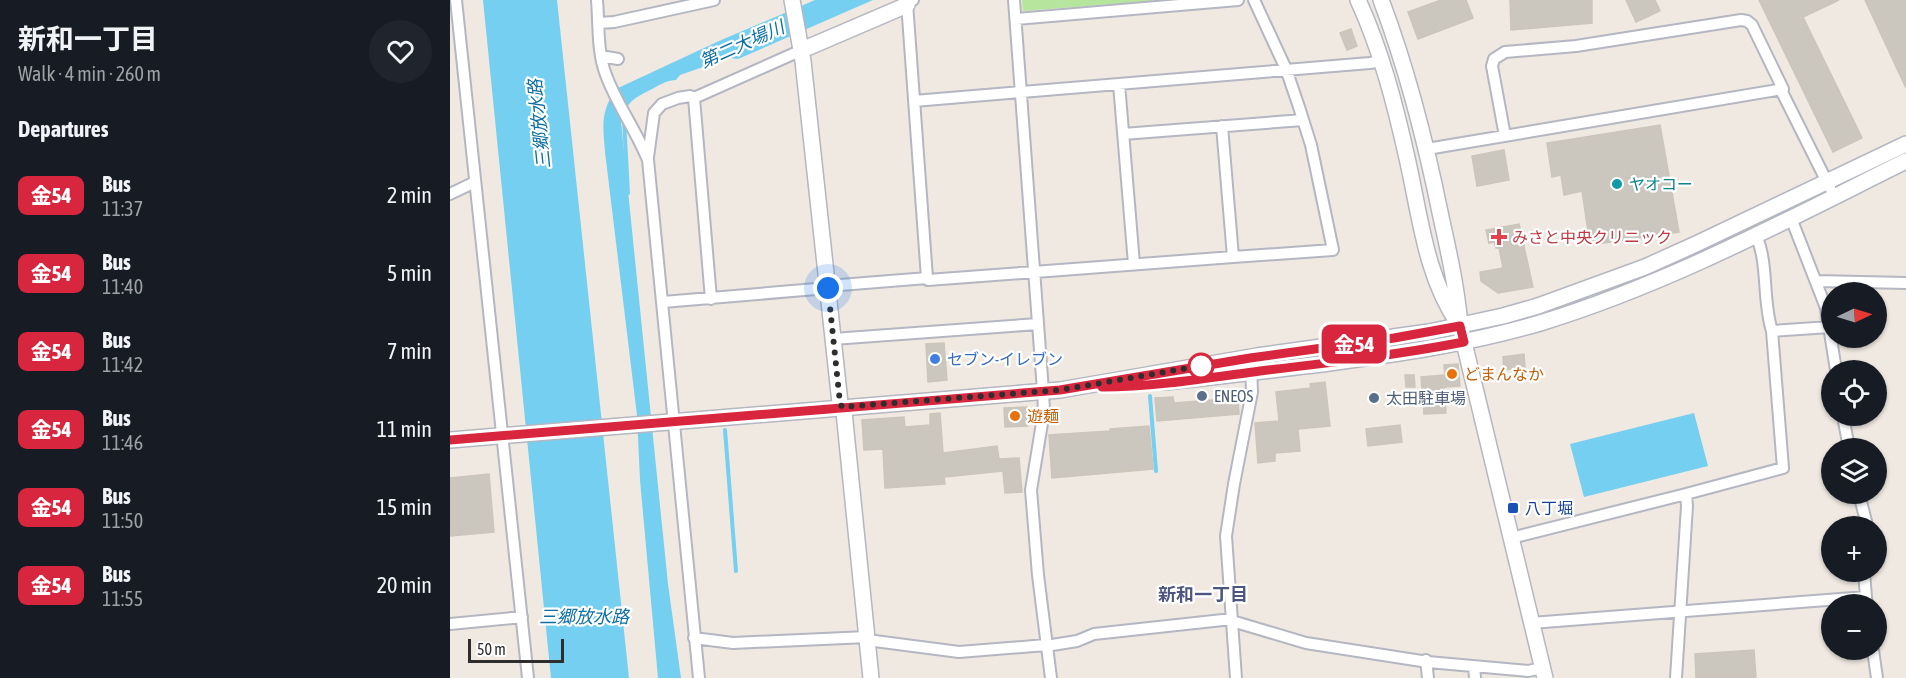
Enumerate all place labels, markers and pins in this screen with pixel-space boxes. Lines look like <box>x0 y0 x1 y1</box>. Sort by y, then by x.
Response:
place label: ヤオコー <box>1629 175 1693 193</box>
marker: ヤオコー <box>1610 177 1624 191</box>
marker: みさと中央クリニック <box>1490 228 1508 246</box>
place label: みさと中央クリニック <box>1512 228 1672 246</box>
place label: セブン-イレブン <box>947 350 1063 368</box>
marker: セブン-イレブン <box>928 352 942 366</box>
unlabelled marker <box>1188 353 1214 379</box>
place label: どまんなか <box>1464 365 1544 383</box>
marker: どまんなか <box>1445 367 1459 381</box>
place label: ENEOS <box>1214 387 1253 405</box>
marker: ENEOS <box>1195 389 1209 403</box>
place label: 太田駐車場 <box>1386 389 1466 407</box>
marker: 太田駐車場 <box>1367 391 1381 405</box>
place label: 遊麺 <box>1027 407 1059 425</box>
marker: 遊麺 <box>1008 409 1022 423</box>
place label: 八丁堀 <box>1525 499 1573 517</box>
marker: 八丁堀 <box>1506 501 1520 515</box>

